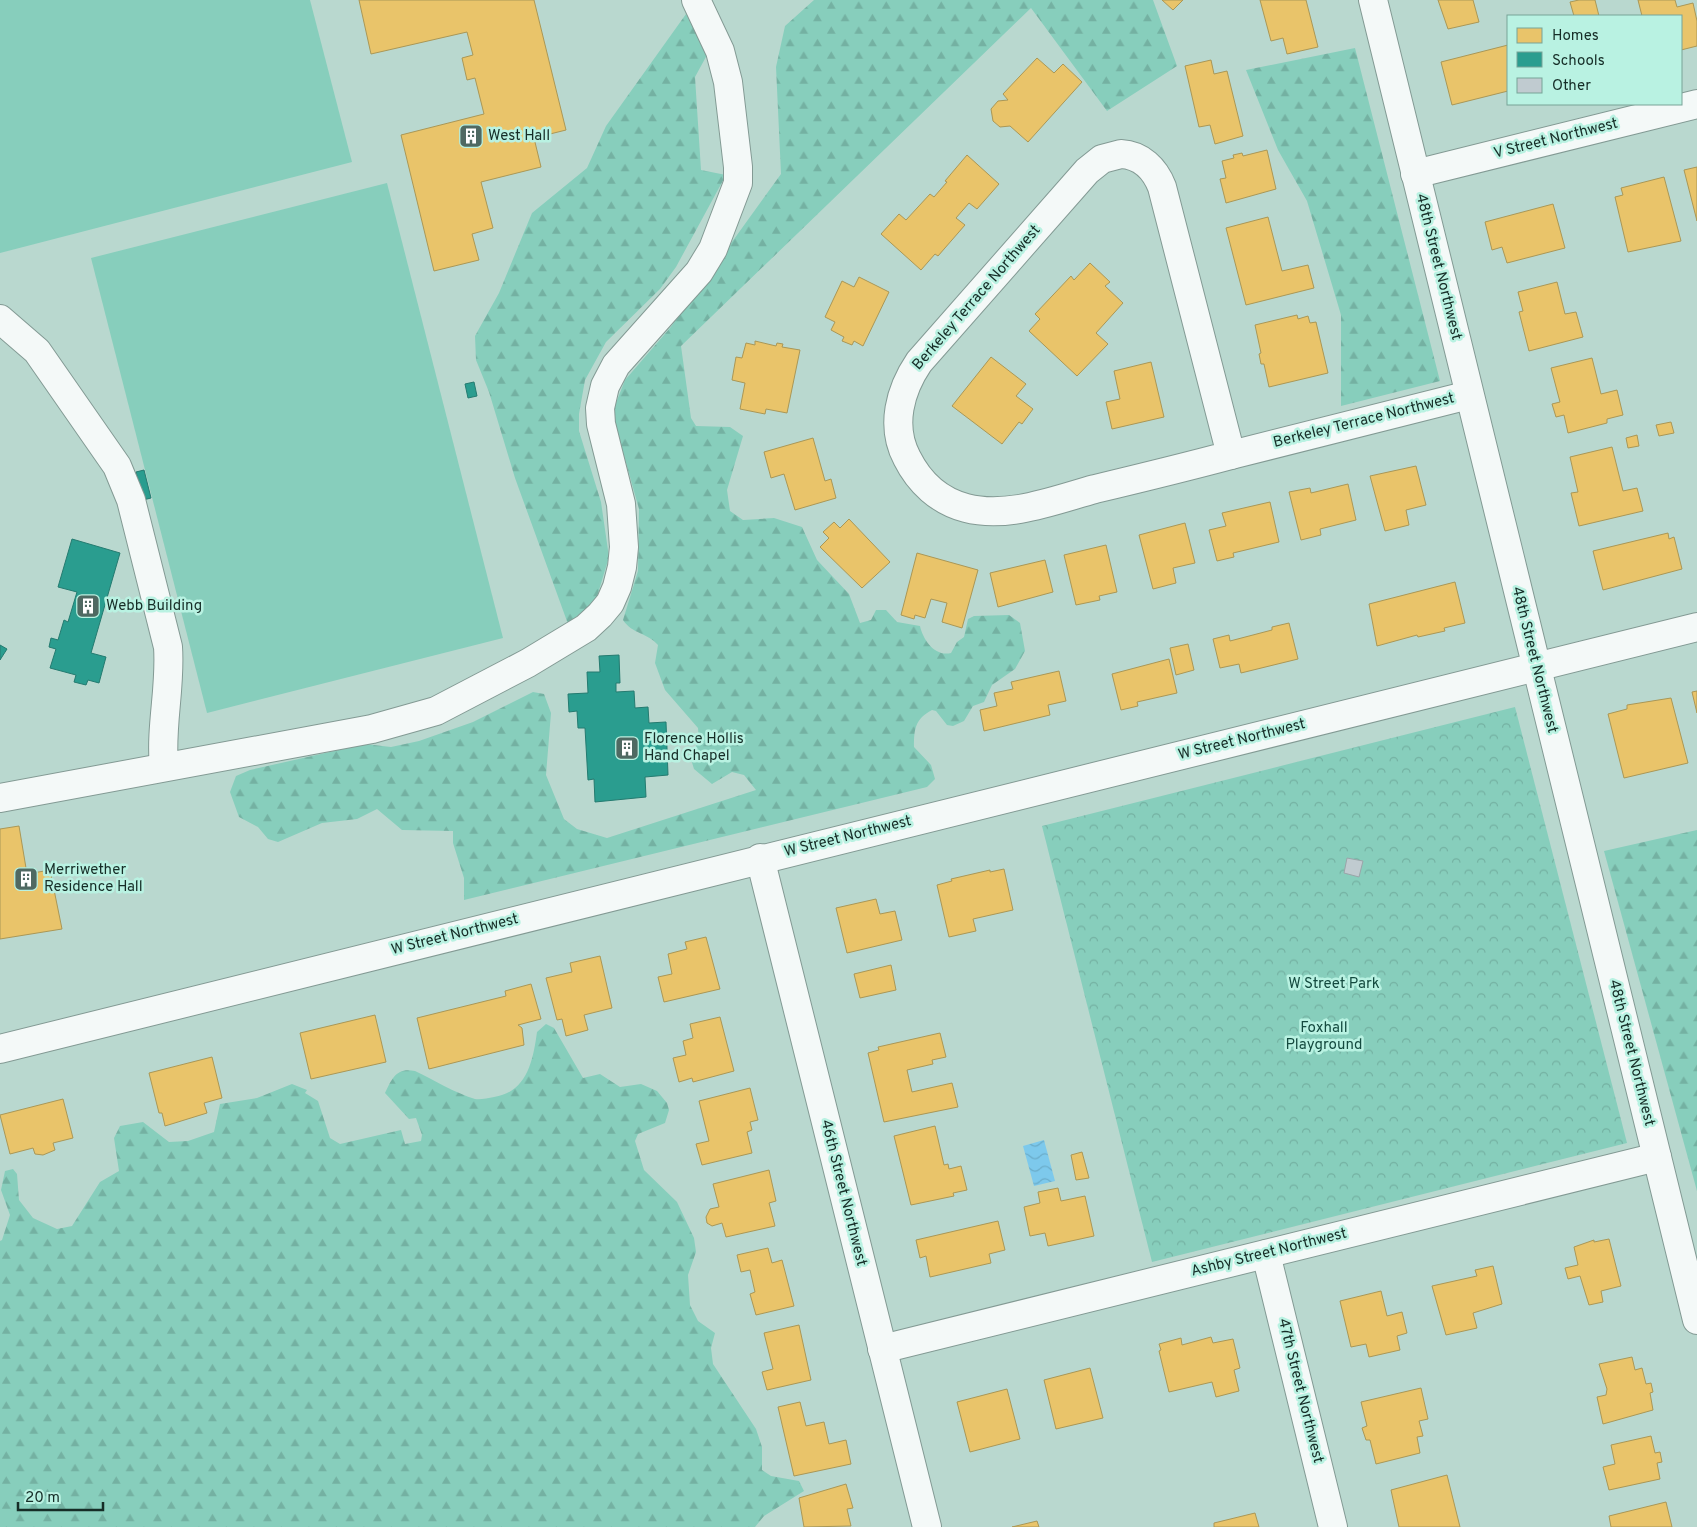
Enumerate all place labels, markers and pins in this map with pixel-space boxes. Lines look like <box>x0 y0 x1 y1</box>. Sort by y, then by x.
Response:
building icon: West Hall <box>458 123 484 149</box>
place label: West Hall <box>488 127 550 146</box>
building icon: Webb Building <box>75 593 101 619</box>
place label: Webb Building <box>106 597 202 616</box>
place label: Florence Hollis Hand Chapel <box>644 730 744 766</box>
building icon: Florence Hollis Hand Chapel <box>614 735 640 761</box>
place label: Merriwether Residence Hall <box>44 861 143 897</box>
building icon: Merriwether Residence Hall <box>13 866 39 892</box>

